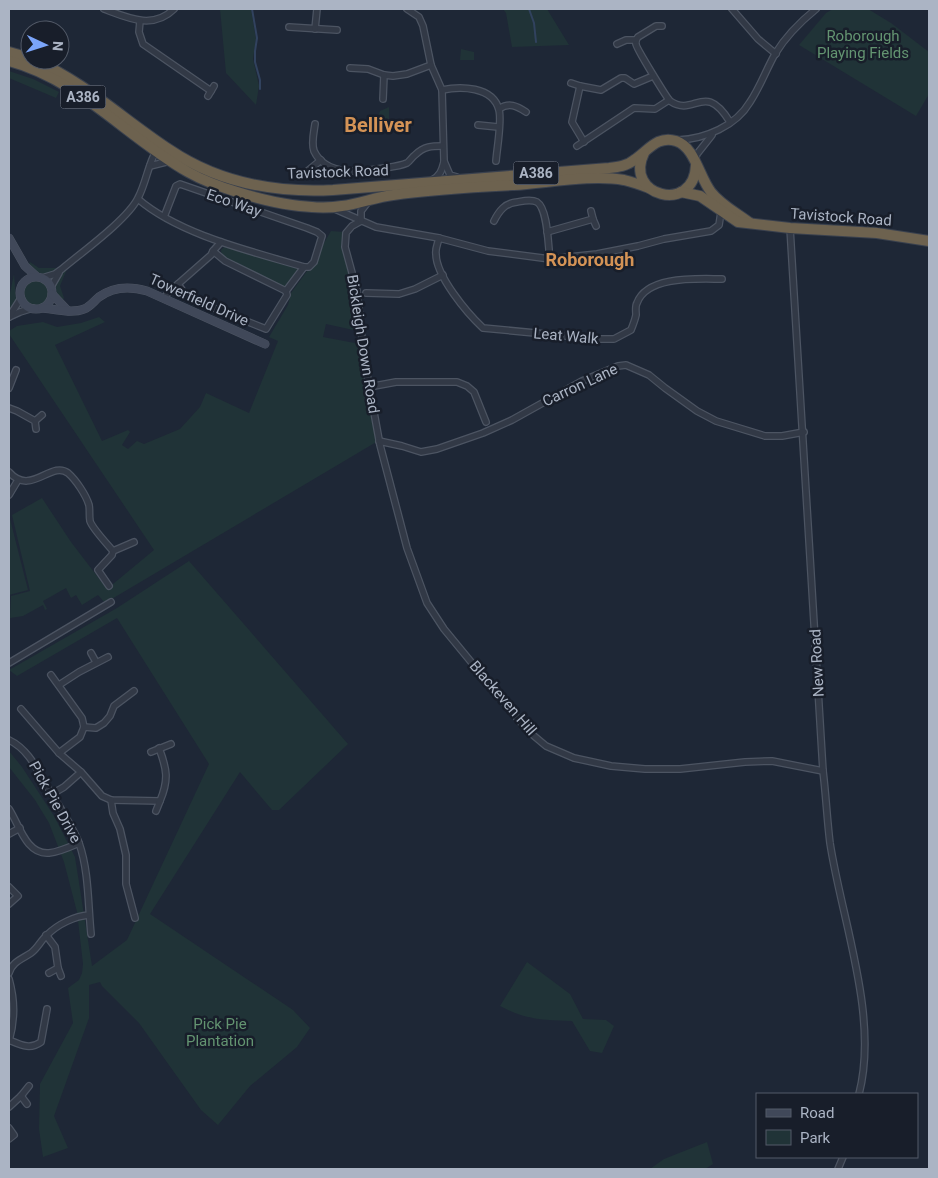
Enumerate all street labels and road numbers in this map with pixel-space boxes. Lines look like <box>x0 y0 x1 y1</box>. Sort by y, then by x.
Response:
road number: A386 <box>61 85 106 108</box>
street label: Tavistock Road <box>287 161 389 183</box>
road number: A386 <box>514 162 558 184</box>
street label: Eco Way <box>204 185 264 221</box>
street label: Tavistock Road <box>790 204 892 230</box>
street label: Towerfield Drive <box>147 270 252 330</box>
street label: Bickleigh Down Road <box>343 273 383 415</box>
street label: Leat Walk <box>533 324 600 348</box>
street label: Carron Lane <box>539 360 621 410</box>
street label: New Road <box>806 629 828 697</box>
street label: Blackeven Hill <box>466 657 540 739</box>
street label: Pick Pie Drive <box>25 758 85 846</box>

